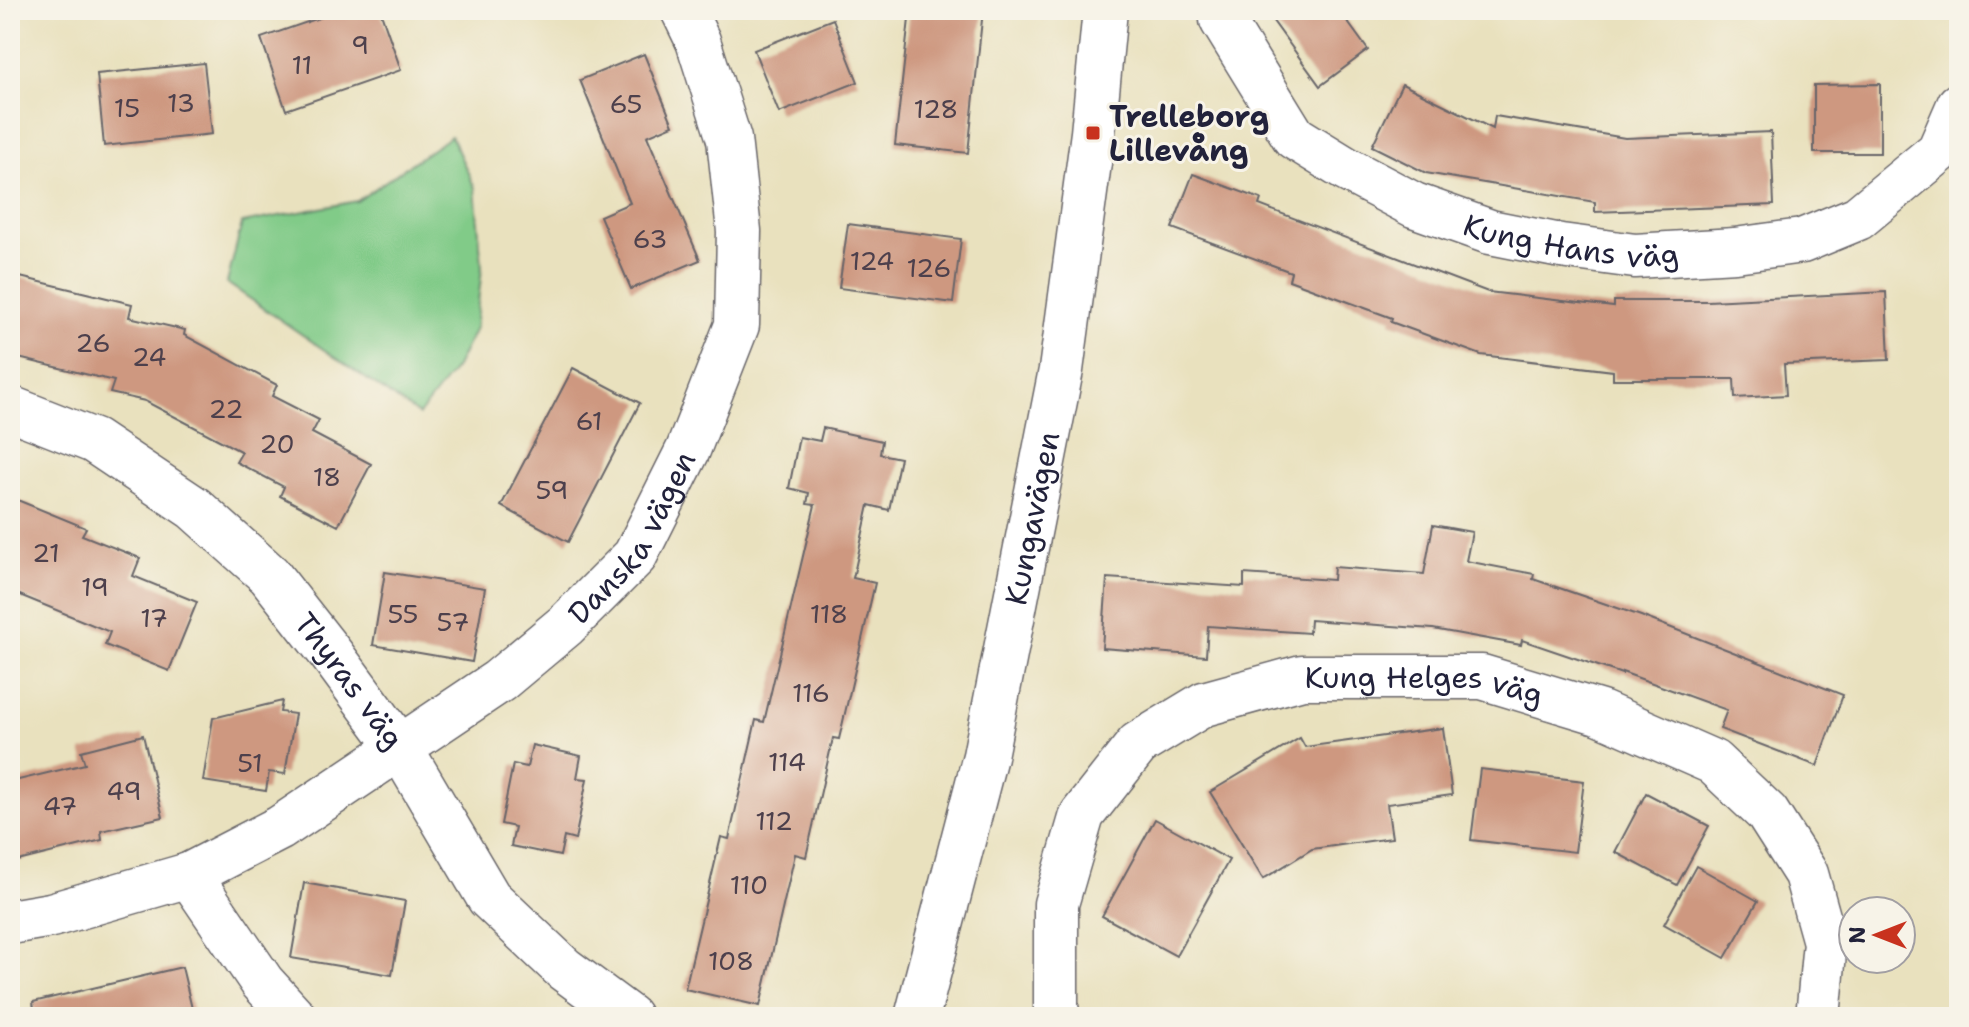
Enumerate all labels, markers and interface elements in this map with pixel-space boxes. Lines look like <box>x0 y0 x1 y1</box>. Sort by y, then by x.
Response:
house number: 9 <box>351 27 369 62</box>
house number: 11 <box>292 47 312 82</box>
house number: 13 <box>167 85 195 120</box>
house number: 65 <box>609 86 643 121</box>
house number: 15 <box>114 90 140 125</box>
house number: 128 <box>913 91 959 126</box>
place label: Trelleborg Lillevång <box>1109 96 1269 171</box>
marker: Trelleborg Lillevång <box>1084 124 1102 142</box>
street label: Kung Hans väg <box>1458 204 1680 277</box>
house number: 63 <box>633 221 667 256</box>
house number: 124 <box>850 243 894 278</box>
house number: 126 <box>907 250 951 285</box>
house number: 26 <box>75 325 111 360</box>
house number: 24 <box>132 339 166 374</box>
house number: 22 <box>208 391 244 426</box>
house number: 61 <box>575 403 603 438</box>
house number: 20 <box>259 426 295 461</box>
street label: Kungavägen <box>995 428 1069 609</box>
street label: Danska vägen <box>558 444 705 633</box>
house number: 18 <box>313 459 341 494</box>
house number: 59 <box>536 472 568 507</box>
house number: 21 <box>32 535 60 570</box>
house number: 19 <box>81 569 109 604</box>
house number: 55 <box>387 596 419 631</box>
house number: 118 <box>810 596 848 631</box>
house number: 17 <box>140 600 168 635</box>
street label: Thyras väg <box>285 604 414 757</box>
house number: 57 <box>437 604 469 639</box>
street label: Kung Helges väg <box>1304 657 1548 715</box>
house number: 116 <box>792 675 830 710</box>
house number: 114 <box>768 744 806 779</box>
house number: 51 <box>237 745 263 780</box>
house number: 49 <box>106 773 142 808</box>
house number: 47 <box>43 788 77 823</box>
house number: 112 <box>755 803 793 838</box>
house number: 110 <box>730 867 768 902</box>
north arrow <box>1837 895 1917 975</box>
text: N <box>1843 926 1872 944</box>
house number: 108 <box>708 943 754 978</box>

